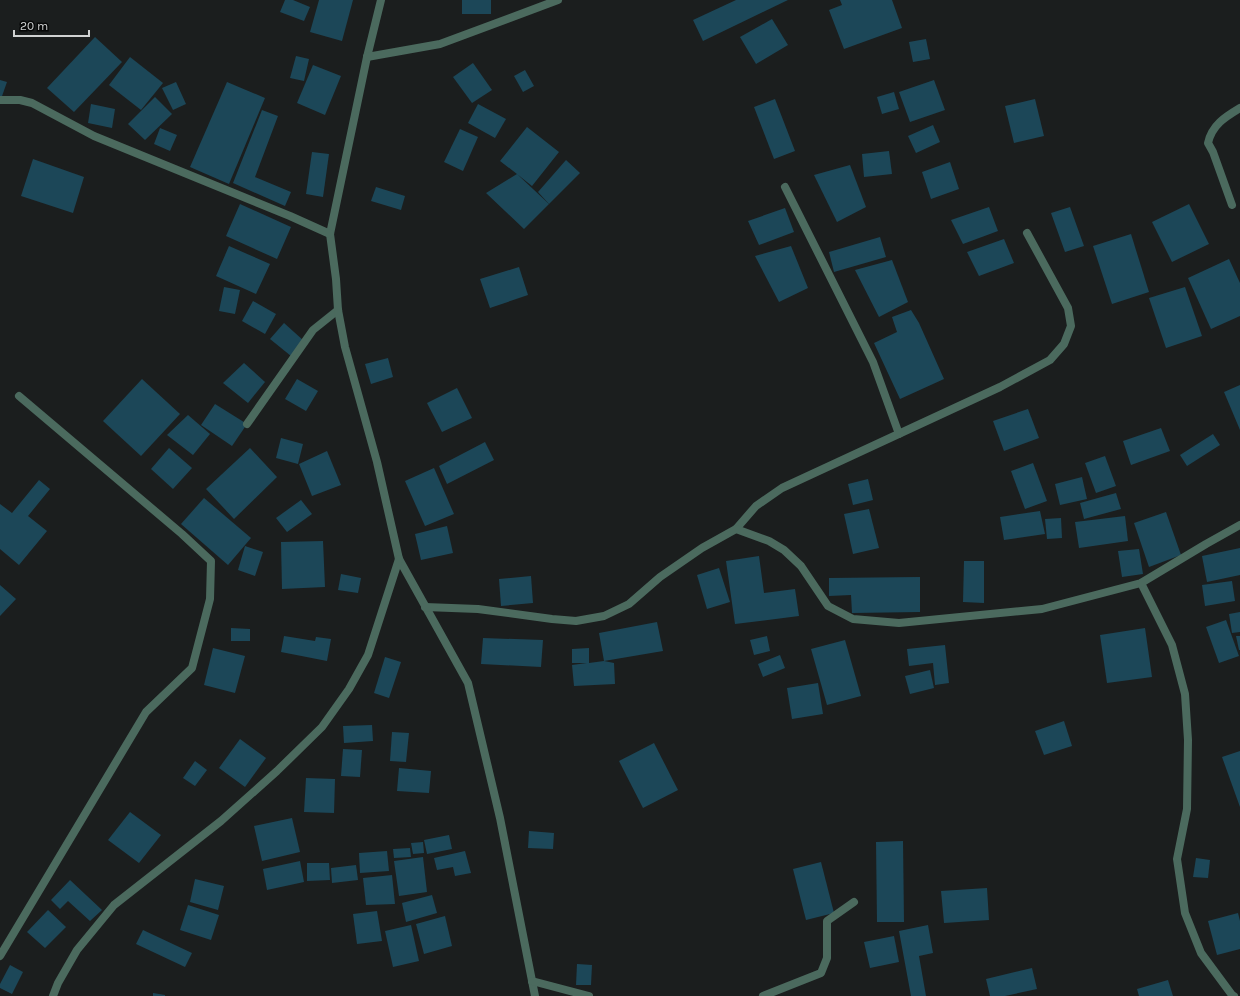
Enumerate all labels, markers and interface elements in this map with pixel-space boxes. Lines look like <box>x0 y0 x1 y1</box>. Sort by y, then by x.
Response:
scale bar <box>14 12 89 38</box>
text: 20 m <box>20 19 48 33</box>

